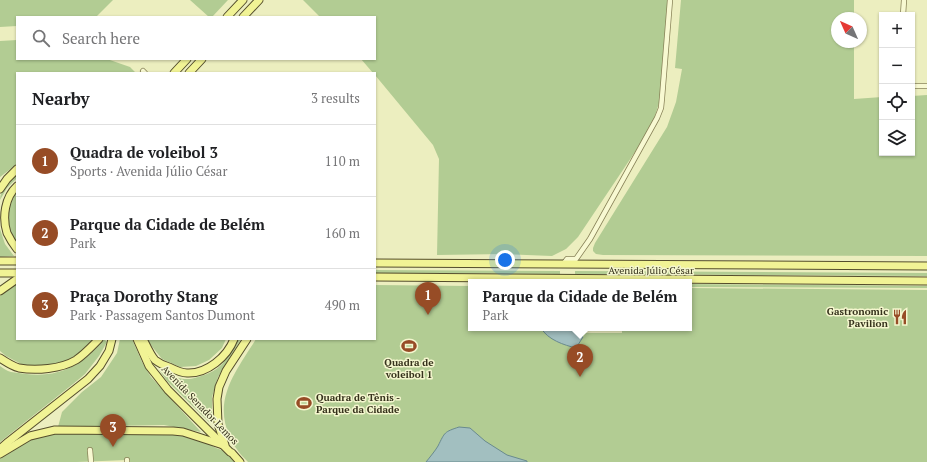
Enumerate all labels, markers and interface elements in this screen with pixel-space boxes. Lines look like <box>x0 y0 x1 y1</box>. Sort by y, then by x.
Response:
north arrow <box>831 12 867 48</box>
map controls <box>879 12 915 156</box>
button: + <box>879 12 915 48</box>
search box <box>16 16 376 60</box>
icon: search <box>30 27 52 49</box>
text: Search here <box>62 28 140 48</box>
button: − <box>879 48 915 84</box>
button: locate <box>879 84 915 120</box>
text: Nearby <box>32 87 90 110</box>
text: 3 results <box>311 89 360 107</box>
button: layers <box>879 120 915 156</box>
text: Quadra de voleibol 3 <box>70 142 218 162</box>
text: 1 <box>41 152 49 170</box>
text: 110 m <box>325 152 360 170</box>
text: Sports · Avenida Júlio César <box>70 162 227 180</box>
text: Parque da Cidade de Belém <box>70 214 265 234</box>
text: 2 <box>41 224 49 242</box>
text: 160 m <box>325 224 360 242</box>
text: Park <box>70 234 96 252</box>
your location <box>495 250 515 270</box>
street label: Avenida Júlio César <box>608 264 694 277</box>
popup <box>468 279 692 331</box>
pin: 1 <box>415 282 441 315</box>
text: Praça Dorothy Stang <box>70 286 218 306</box>
text: Parque da Cidade de Belém <box>483 286 677 306</box>
text: 3 <box>41 296 49 314</box>
text: 490 m <box>325 296 360 314</box>
place label: Gastronomic Pavilion <box>827 305 889 330</box>
text: Park · Passagem Santos Dumont <box>70 306 255 324</box>
text: Park <box>483 306 509 324</box>
restaurant icon: Gastronomic Pavilion <box>891 308 909 326</box>
sports icon: Quadra de voleibol 1 <box>400 337 418 355</box>
pin: 2 <box>567 344 593 377</box>
place label: Quadra de voleibol 1 <box>384 356 434 381</box>
street label: Avenida Senador Lemos <box>159 362 241 448</box>
place label: Quadra de Tênis - Parque da Cidade <box>316 391 400 416</box>
sports icon: Quadra de Tênis - Parque da Cidade <box>295 394 313 412</box>
pin: 3 <box>100 414 126 447</box>

